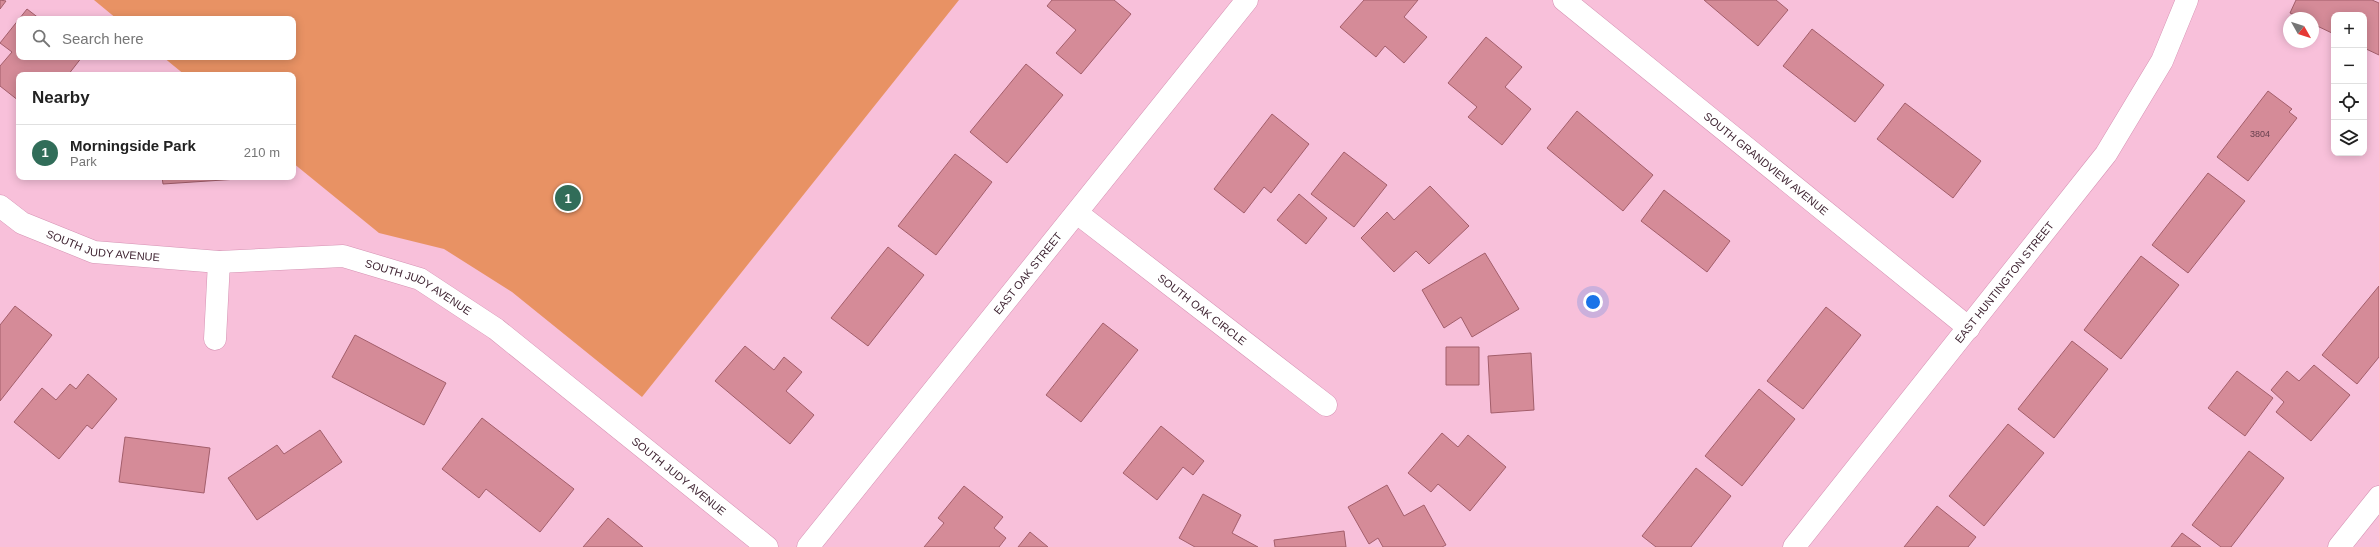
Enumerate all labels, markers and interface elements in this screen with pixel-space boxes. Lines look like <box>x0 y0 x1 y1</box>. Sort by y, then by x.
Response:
north arrow <box>2283 12 2319 48</box>
map controls <box>2331 12 2367 156</box>
button: + <box>2331 12 2367 48</box>
search box <box>16 16 296 60</box>
icon: search <box>30 27 52 49</box>
text: Search here <box>62 30 144 47</box>
button: − <box>2331 48 2367 84</box>
button: locate <box>2331 84 2367 120</box>
text: Nearby <box>32 88 90 107</box>
street label: SOUTH GRANDVIEW AVENUE <box>1701 110 1831 218</box>
button: layers <box>2331 120 2367 156</box>
house number: 3804 <box>2250 129 2270 139</box>
text: Morningside Park <box>70 137 196 154</box>
text: 1 <box>41 145 49 160</box>
text: 210 m <box>244 145 280 160</box>
text: Park <box>70 154 97 169</box>
pin: 1 <box>555 183 581 213</box>
street label: EAST HUNTINGTON STREET <box>1952 219 2056 345</box>
street label: SOUTH JUDY AVENUE <box>44 227 160 263</box>
street label: EAST OAK STREET <box>991 230 1064 317</box>
street label: SOUTH JUDY AVENUE <box>364 257 474 317</box>
street label: SOUTH OAK CIRCLE <box>1156 272 1249 347</box>
your location <box>1583 292 1603 312</box>
street label: SOUTH JUDY AVENUE <box>629 435 728 517</box>

